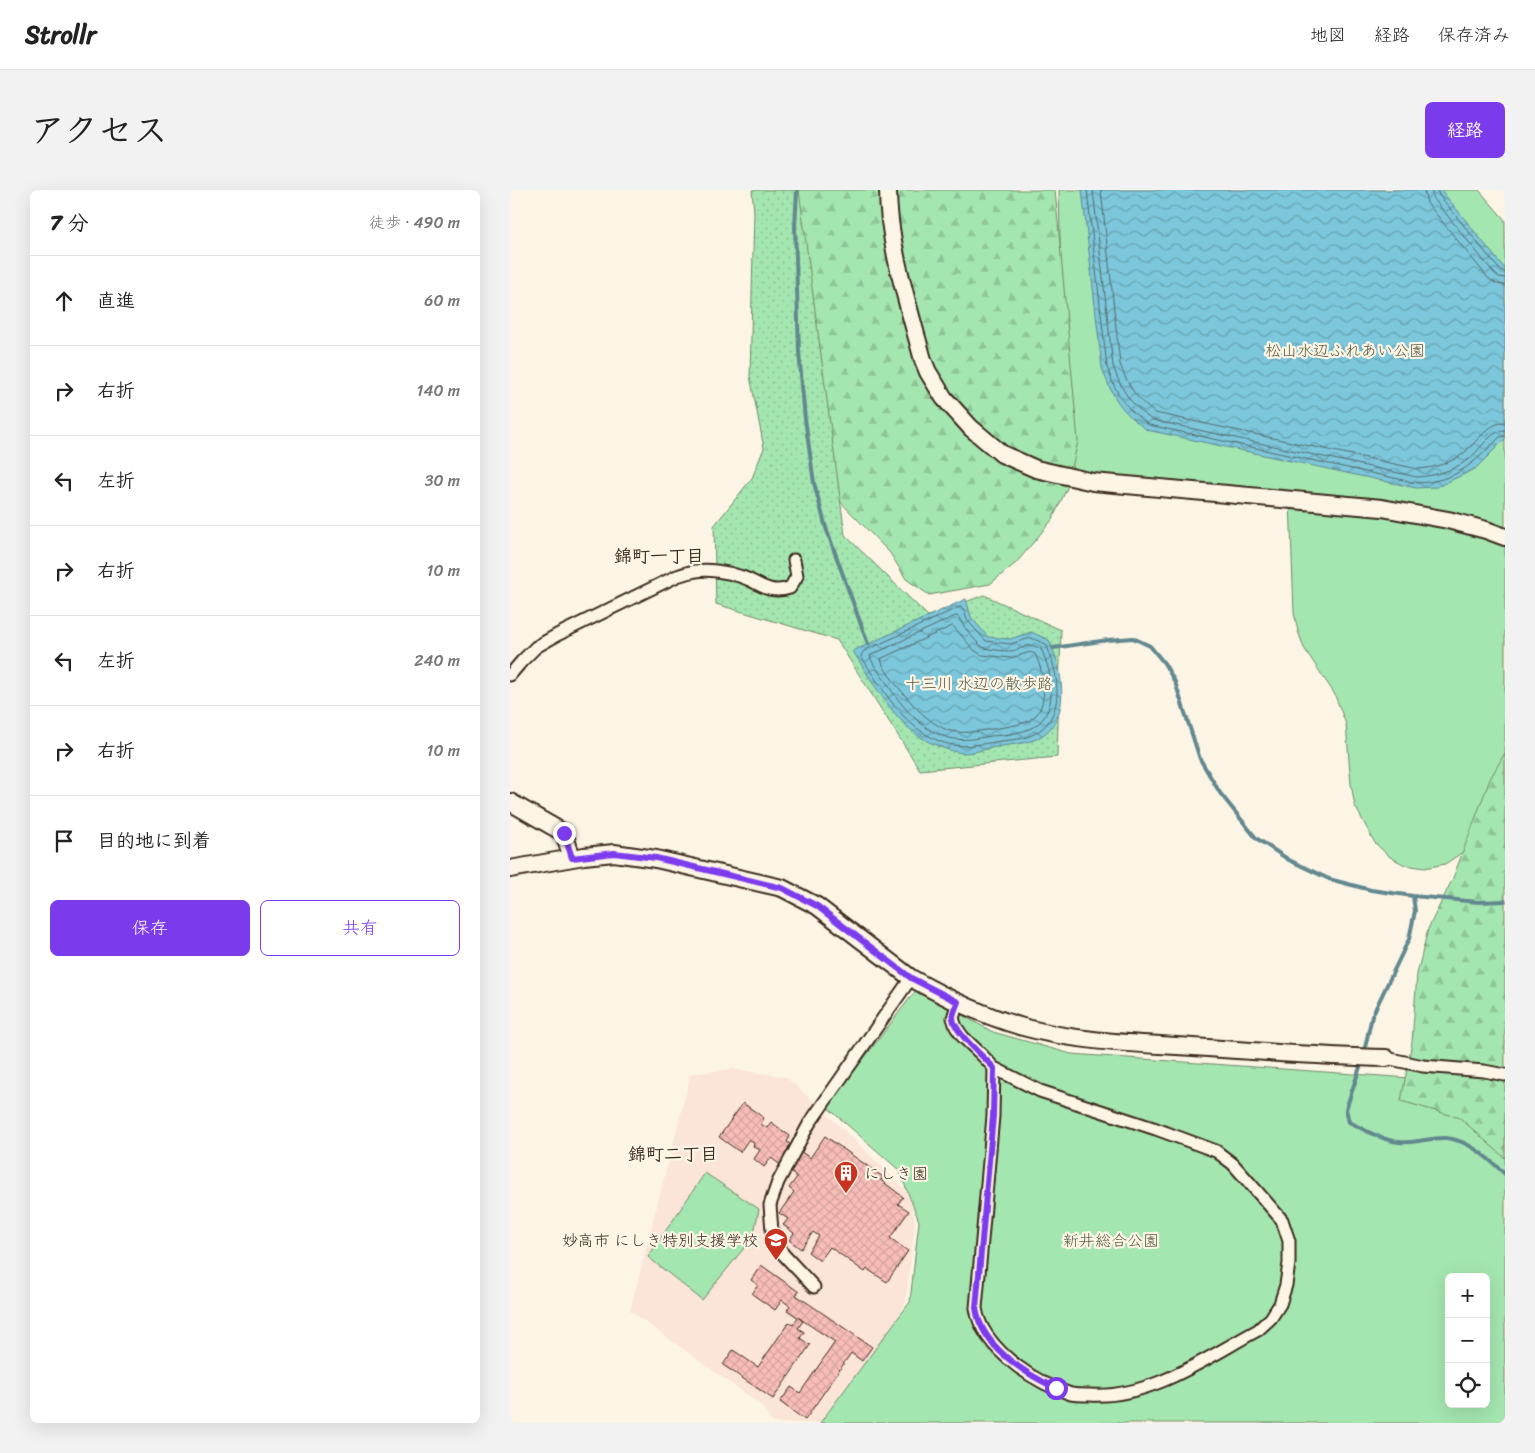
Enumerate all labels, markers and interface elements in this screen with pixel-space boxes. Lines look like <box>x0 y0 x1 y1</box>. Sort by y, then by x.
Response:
text: Strollr <box>25 14 96 56</box>
text: 地図 <box>1310 19 1346 51</box>
text: 経路 <box>1374 19 1410 51</box>
text: 保存済み <box>1438 19 1510 51</box>
text: アクセス <box>30 99 168 161</box>
button: 経路 <box>1425 102 1505 158</box>
text: 7 分 <box>50 204 88 242</box>
text: 徒歩 · 490 m <box>369 208 460 237</box>
text: 直進 <box>97 284 135 317</box>
text: 60 m <box>424 286 460 315</box>
icon: ahead <box>50 287 78 315</box>
park label: 松山水辺ふれあい公園 <box>1265 336 1425 365</box>
text: 右折 <box>97 374 135 407</box>
text: 140 m <box>417 376 460 405</box>
icon: right <box>50 377 78 405</box>
text: 左折 <box>97 464 135 497</box>
text: 30 m <box>425 466 460 495</box>
icon: left <box>50 467 78 495</box>
district label: 錦町一丁目 <box>614 540 704 572</box>
text: 右折 <box>97 554 135 587</box>
text: 10 m <box>427 556 460 585</box>
icon: right <box>50 557 78 585</box>
text: 左折 <box>97 644 135 677</box>
text: 240 m <box>414 646 460 675</box>
icon: left <box>50 647 78 675</box>
park label: 十三川 水辺の散歩路 <box>905 669 1053 698</box>
text: 右折 <box>97 734 135 767</box>
text: 10 m <box>427 736 460 765</box>
icon: right <box>50 737 78 765</box>
route end <box>553 822 576 845</box>
text: 目的地に到着 <box>97 824 211 857</box>
icon: arrive <box>50 827 78 855</box>
button: 保存 <box>50 900 250 956</box>
button: 共有 <box>260 900 460 956</box>
district label: 錦町二丁目 <box>628 1138 718 1170</box>
place label: にしき園 <box>864 1159 928 1188</box>
building icon: にしき園 <box>833 1160 859 1194</box>
place label: 妙高市 にしき特別支援学校 <box>562 1226 758 1255</box>
park label: 新井総合公園 <box>1063 1226 1159 1255</box>
school or university icon: 妙高市 にしき特別支援学校 <box>763 1227 789 1261</box>
map controls <box>1445 1273 1490 1408</box>
button: + <box>1445 1273 1490 1318</box>
button: − <box>1445 1318 1490 1363</box>
button: locate <box>1445 1363 1490 1408</box>
route start <box>1045 1377 1068 1400</box>

